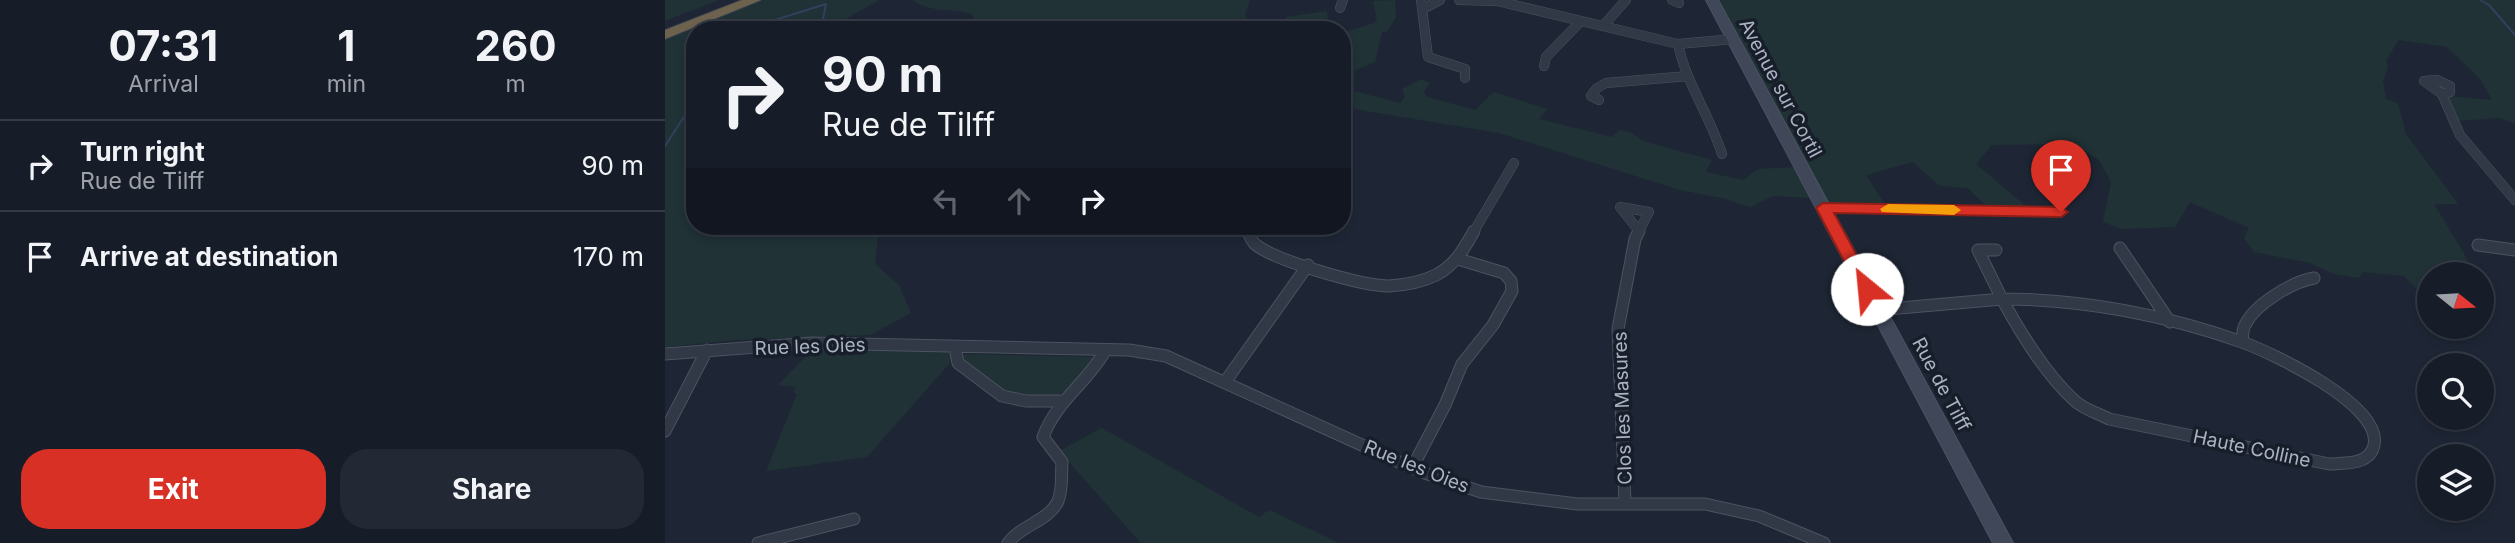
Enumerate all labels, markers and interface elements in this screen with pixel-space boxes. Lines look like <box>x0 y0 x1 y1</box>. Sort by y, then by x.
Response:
street label: Avenue sur Cortil <box>1734 15 1827 162</box>
text: 07:31 <box>108 20 218 71</box>
text: 1 <box>337 20 355 71</box>
text: 260 <box>474 20 557 71</box>
text: 90 m <box>822 45 943 104</box>
icon: right <box>707 49 798 140</box>
text: Arrival <box>128 70 199 98</box>
text: min <box>327 70 366 98</box>
text: m <box>505 70 526 98</box>
text: Rue de Tilff <box>822 105 995 144</box>
text: Turn right <box>80 136 205 167</box>
pin <box>2031 140 2091 212</box>
icon: right <box>21 147 59 185</box>
text: 90 m <box>581 150 644 181</box>
icon: arrive <box>2042 151 2080 189</box>
text: Rue de Tilff <box>80 167 204 195</box>
icon: left <box>927 182 965 220</box>
icon: ahead <box>1000 182 1038 220</box>
icon: right <box>1073 182 1111 220</box>
icon: arrive <box>21 238 59 276</box>
text: Arrive at destination <box>80 241 339 272</box>
text: 170 m <box>573 241 644 272</box>
position arrow <box>1830 252 1904 326</box>
north arrow <box>2417 262 2494 340</box>
map controls <box>2417 262 2494 521</box>
street label: Clos les Masures <box>1608 331 1637 485</box>
street label: Rue les Oies <box>754 333 866 360</box>
street label: Rue de Tilff <box>1907 333 1976 435</box>
button: search <box>2417 353 2494 430</box>
street label: Haute Colline <box>2191 425 2313 472</box>
street label: Rue les Oies <box>1361 435 1473 498</box>
button: layers <box>2417 444 2494 521</box>
button: Exit <box>21 449 326 529</box>
button: Share <box>340 449 644 529</box>

